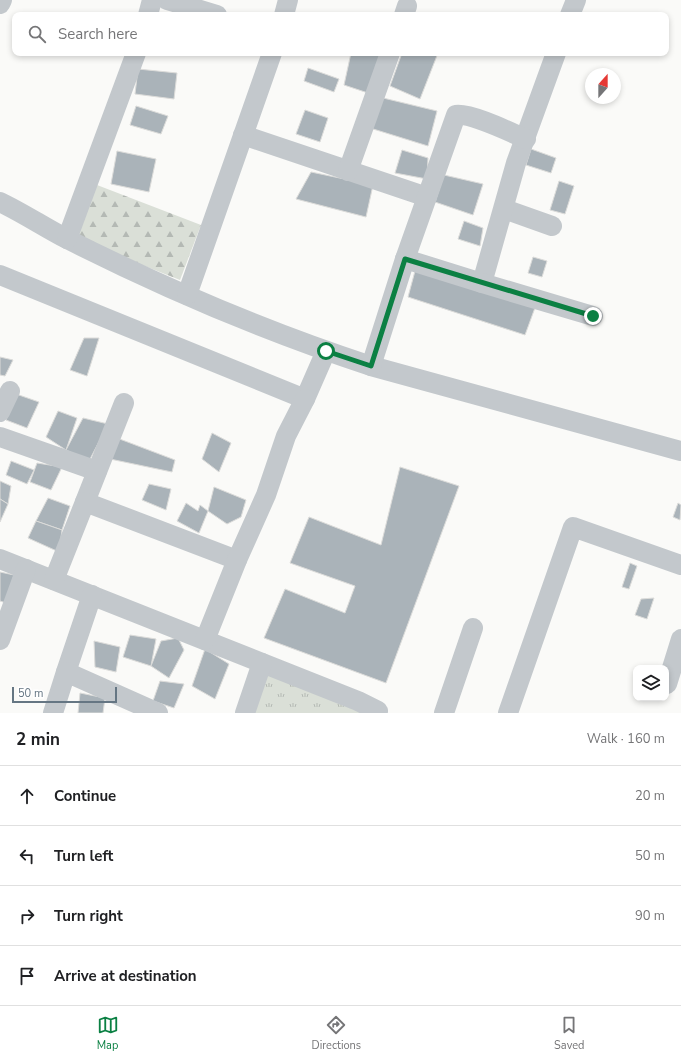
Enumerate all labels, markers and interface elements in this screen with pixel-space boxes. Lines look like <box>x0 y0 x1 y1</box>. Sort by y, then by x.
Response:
search box <box>12 12 669 56</box>
icon: search <box>26 23 48 45</box>
text: Search here <box>58 24 138 44</box>
north arrow <box>585 68 621 104</box>
route end <box>584 307 602 325</box>
route start <box>317 342 335 360</box>
map controls <box>633 665 669 701</box>
button: layers <box>633 665 669 701</box>
scale bar <box>12 685 117 704</box>
text: 50 m <box>18 686 43 701</box>
text: 2 min <box>16 728 60 751</box>
text: Walk · 160 m <box>587 730 665 748</box>
icon: ahead <box>16 785 38 807</box>
text: Continue <box>54 786 116 806</box>
text: 20 m <box>635 787 665 805</box>
icon: left <box>16 845 38 867</box>
text: Turn left <box>54 846 113 866</box>
text: 50 m <box>635 847 665 865</box>
icon: right <box>16 905 38 927</box>
text: Turn right <box>54 906 123 926</box>
text: 90 m <box>635 907 665 925</box>
icon: arrive <box>16 965 38 987</box>
text: Arrive at destination <box>54 966 197 986</box>
tab: Map <box>97 1014 119 1053</box>
tab: Directions <box>312 1014 361 1053</box>
tab: Saved <box>554 1014 584 1053</box>

